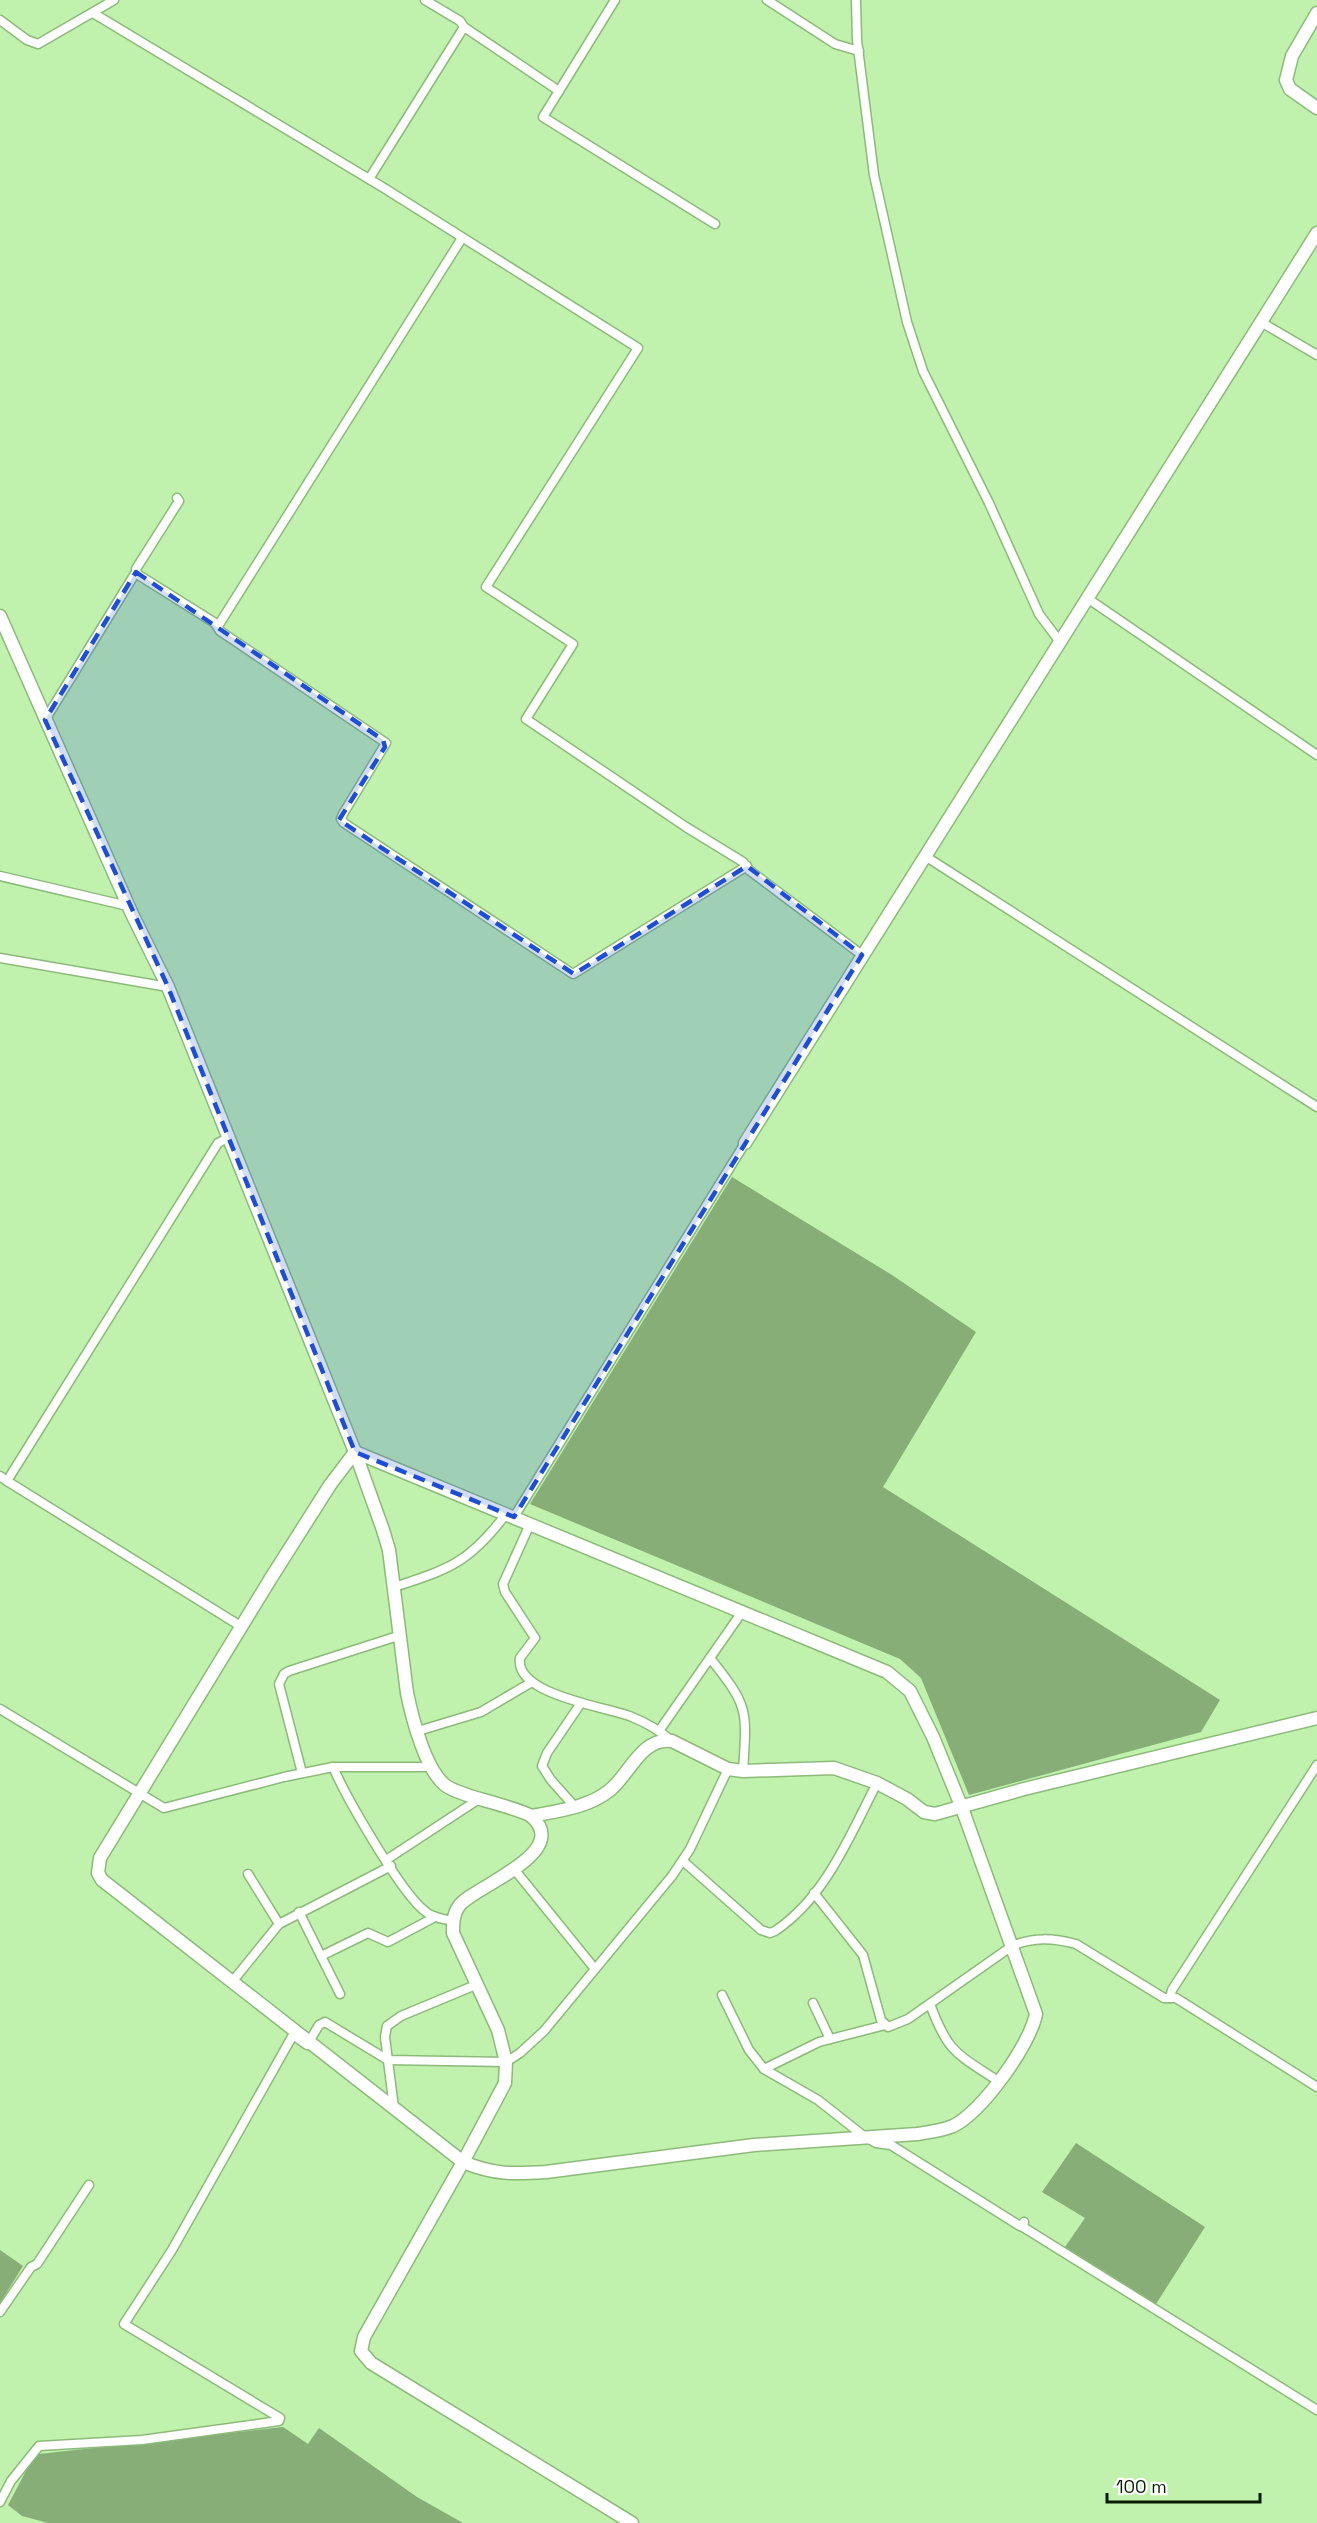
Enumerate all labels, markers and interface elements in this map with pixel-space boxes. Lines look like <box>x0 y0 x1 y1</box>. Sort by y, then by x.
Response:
scale bar <box>1107 2466 1260 2504</box>
text: 100 m <box>1116 2475 1167 2498</box>

